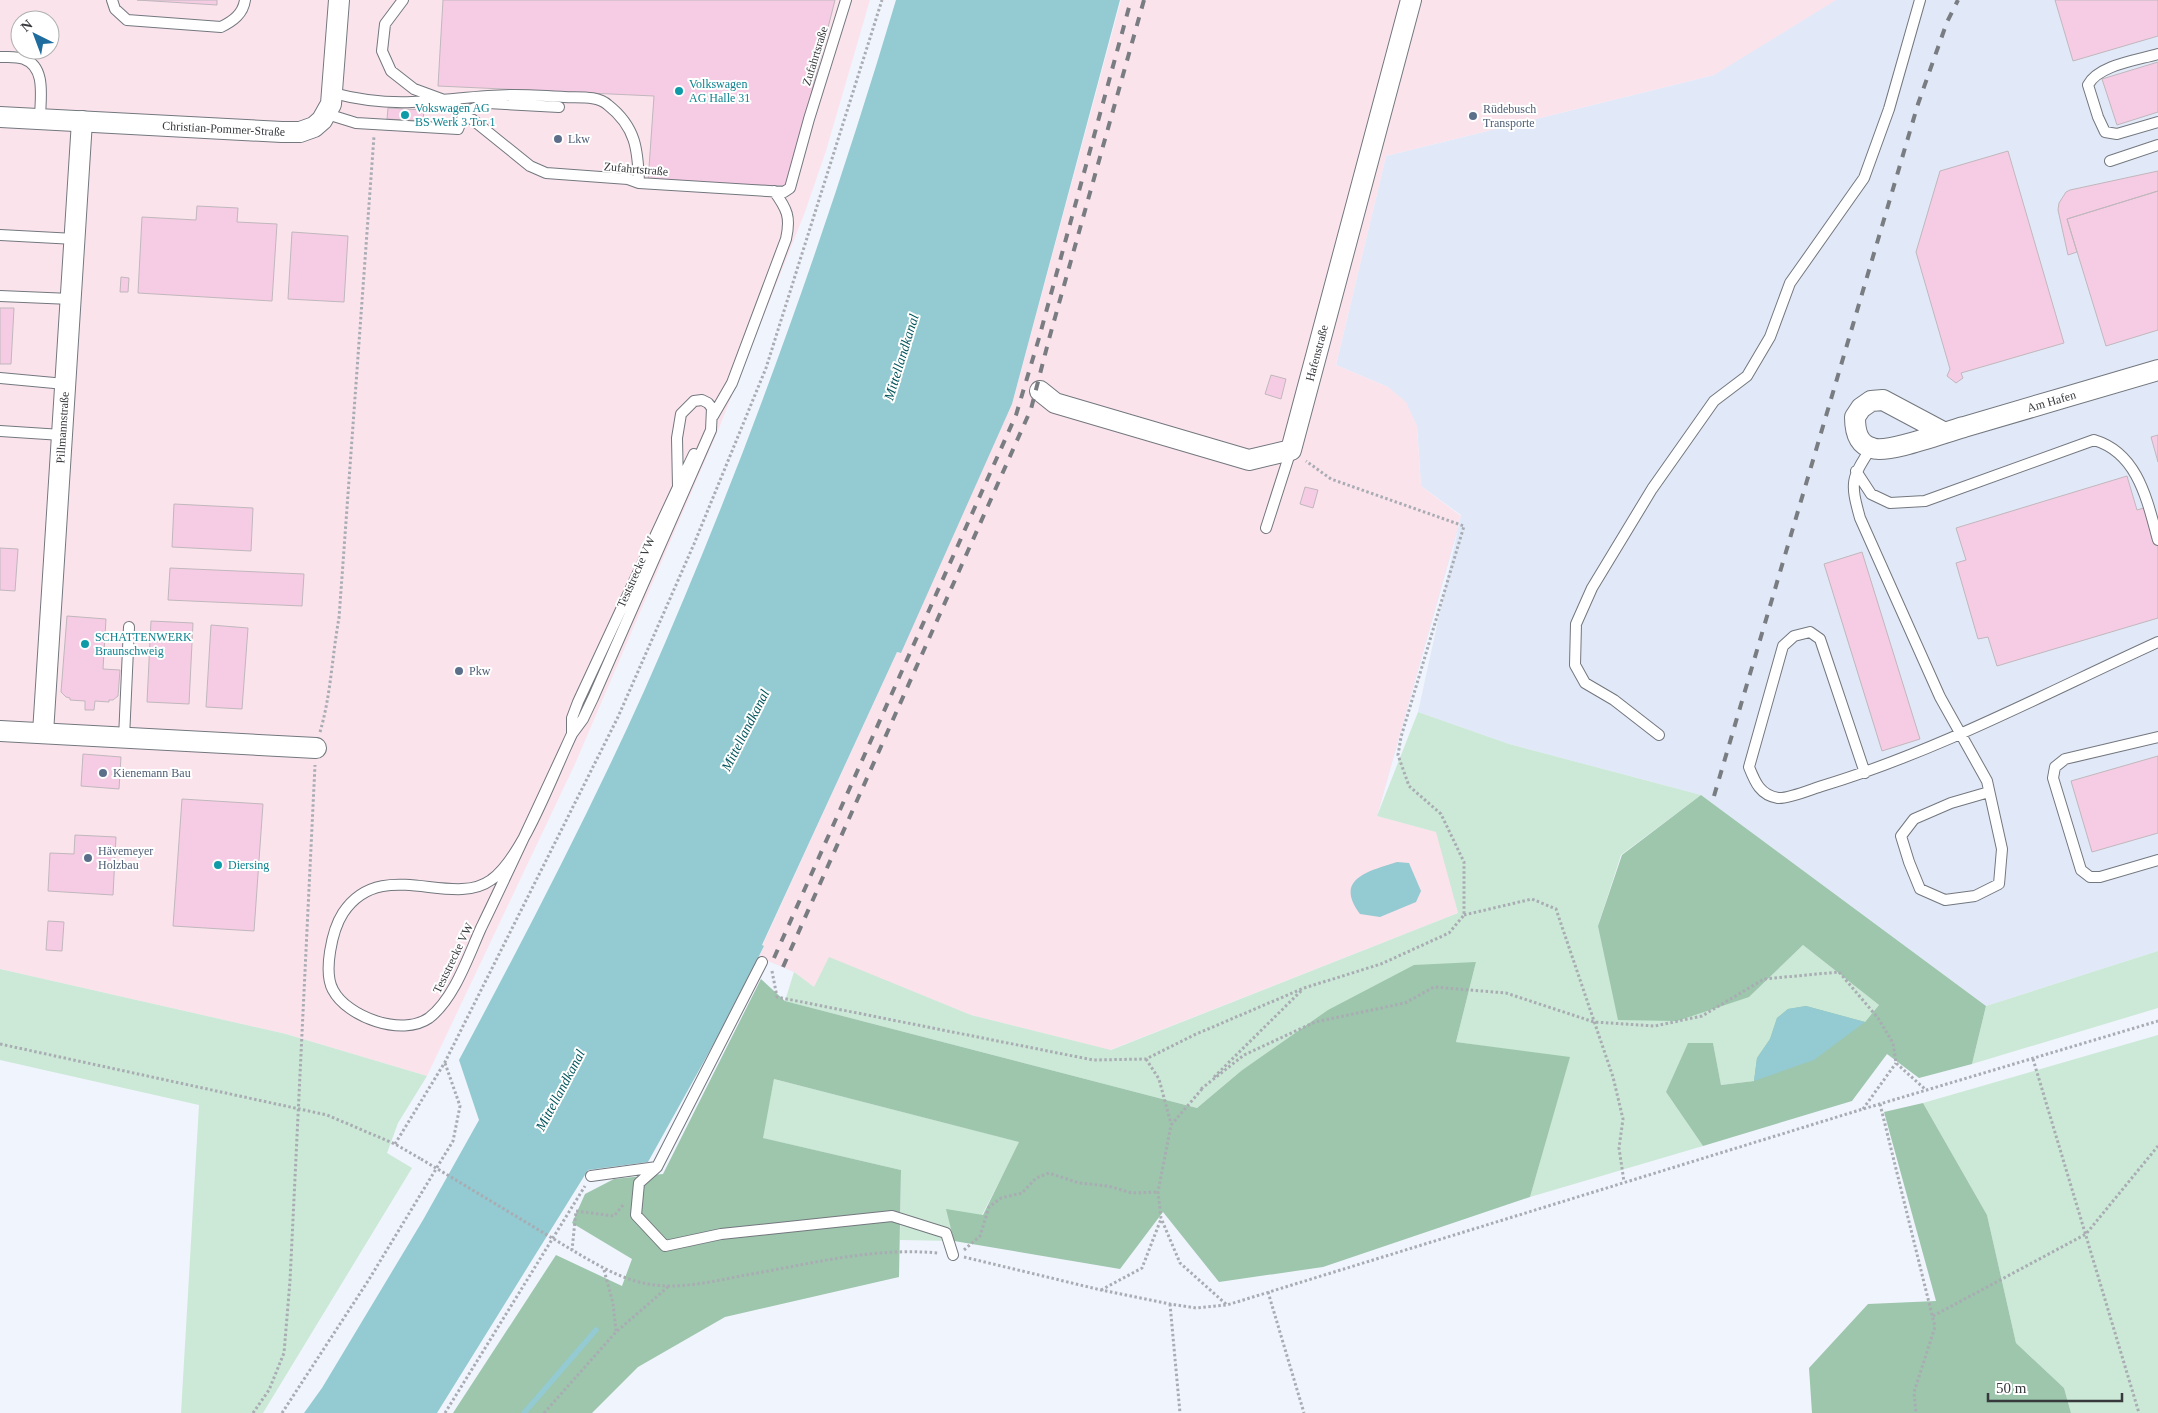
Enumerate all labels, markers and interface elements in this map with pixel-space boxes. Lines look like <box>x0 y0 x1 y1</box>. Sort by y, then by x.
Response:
north arrow <box>10 10 60 60</box>
text: N <box>18 17 35 35</box>
street label: Zufahrtsraße <box>799 25 831 87</box>
place label: Volkswagen AG Halle 31 <box>689 77 750 105</box>
marker: Volkswagen AG Halle 31 <box>673 85 685 97</box>
place label: Vokswagen AG BS Werk 3 Tor 1 <box>415 101 495 129</box>
place label: Rüdebusch Transporte <box>1483 102 1536 130</box>
marker: Vokswagen AG BS Werk 3 Tor 1 <box>399 109 411 121</box>
marker: Rüdebusch Transporte <box>1467 110 1479 122</box>
street label: Christian-Pommer-Straße <box>162 119 285 139</box>
place label: Lkw <box>568 132 590 146</box>
marker: Lkw <box>552 133 564 145</box>
street label: Zufahrtstraße <box>603 159 669 179</box>
water label: Mittellandkanal <box>881 312 922 403</box>
street label: Hafenstraße <box>1303 323 1331 383</box>
street label: Am Hafen <box>2025 388 2077 415</box>
street label: Pillmannstraße <box>53 391 72 464</box>
street label: Teststrecke VW <box>614 534 658 610</box>
place label: SCHATTENWERK Braunschweig <box>95 630 192 658</box>
marker: SCHATTENWERK Braunschweig <box>79 638 91 650</box>
place label: Pkw <box>469 664 491 678</box>
marker: Pkw <box>453 665 465 677</box>
water label: Mittellandkanal <box>718 687 772 774</box>
place label: Kienemann Bau <box>113 766 191 780</box>
marker: Kienemann Bau <box>97 767 109 779</box>
place label: Hävemeyer Holzbau <box>98 844 153 872</box>
marker: Hävemeyer Holzbau <box>82 852 94 864</box>
place label: Diersing <box>228 858 269 872</box>
marker: Diersing <box>212 859 224 871</box>
street label: Teststrecke VW <box>430 920 476 995</box>
water label: Mittellandkanal <box>532 1047 588 1134</box>
scale bar <box>1988 1370 2122 1402</box>
text: 50 m <box>1996 1380 2027 1396</box>

